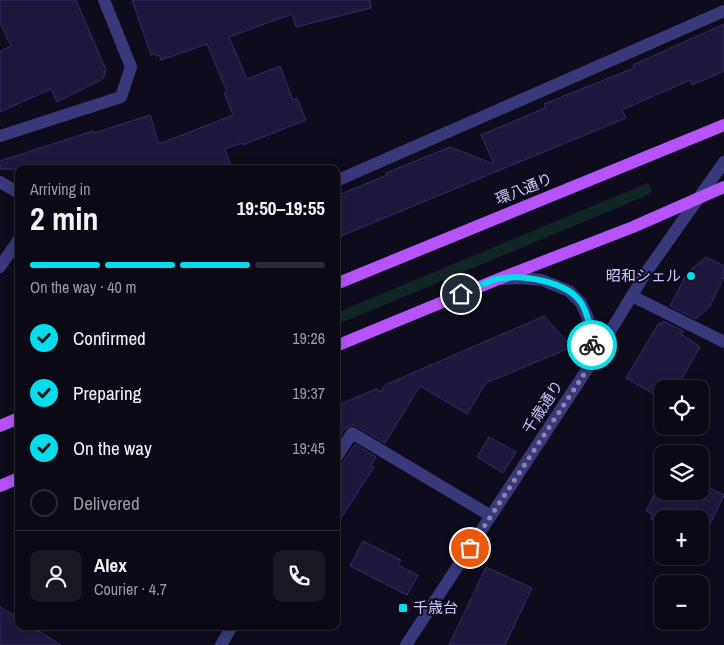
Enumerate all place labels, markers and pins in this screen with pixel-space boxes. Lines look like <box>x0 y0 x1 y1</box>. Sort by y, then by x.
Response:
place label: 昭和シェル <box>606 265 681 286</box>
marker: 昭和シェル <box>685 270 697 282</box>
pin <box>440 273 482 315</box>
pin <box>449 527 491 569</box>
place label: 千歳台 <box>413 597 458 618</box>
marker: 千歳台 <box>397 602 409 614</box>

